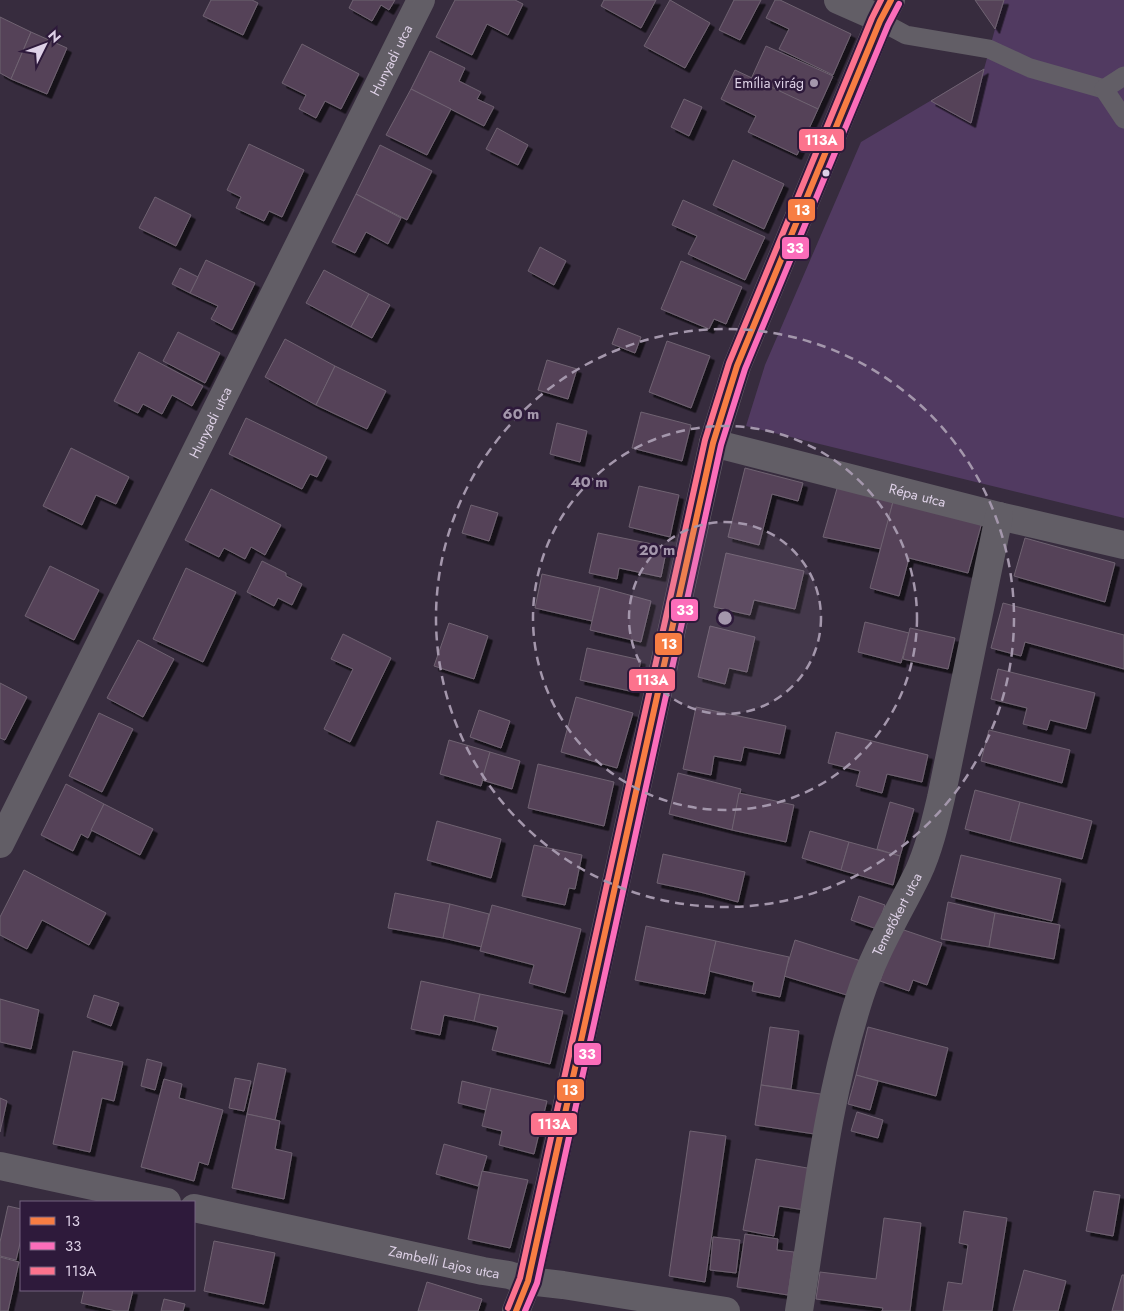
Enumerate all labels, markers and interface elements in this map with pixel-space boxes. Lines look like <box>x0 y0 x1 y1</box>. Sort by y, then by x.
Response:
north arrow <box>20 20 70 70</box>
street label: Hunyadi utca <box>365 21 417 99</box>
text: N <box>44 25 66 47</box>
place label: Emília virág <box>735 73 804 93</box>
marker: Emília virág <box>808 77 820 89</box>
line badge: 113A <box>798 128 845 152</box>
text: 113A <box>804 130 838 150</box>
unlabelled marker <box>821 168 831 178</box>
line badge: 13 <box>787 198 816 222</box>
text: 13 <box>794 200 810 220</box>
line badge: 33 <box>781 236 810 260</box>
text: 33 <box>786 238 804 258</box>
street label: Hunyadi utca <box>184 383 236 462</box>
text: 60 m <box>503 403 539 425</box>
text: 40 m <box>570 471 608 493</box>
street label: Répa utca <box>887 478 948 512</box>
text: 20 m <box>639 539 675 561</box>
line badge: 33 <box>670 598 699 622</box>
text: 33 <box>676 600 694 620</box>
centre of rings <box>716 609 734 627</box>
line badge: 13 <box>654 632 683 656</box>
text: 13 <box>661 634 677 654</box>
line badge: 113A <box>628 668 676 692</box>
text: 113A <box>635 670 669 690</box>
street label: Temetőkert utca <box>867 869 927 959</box>
line badge: 33 <box>573 1042 602 1066</box>
text: 33 <box>578 1044 596 1064</box>
line badge: 13 <box>556 1078 585 1102</box>
text: 13 <box>562 1080 578 1100</box>
line badge: 113A <box>530 1112 578 1136</box>
text: 113A <box>537 1114 571 1134</box>
legend <box>20 1201 195 1291</box>
text: 13 <box>65 1210 80 1232</box>
text: 33 <box>65 1235 81 1257</box>
street label: Zambelli Lajos utca <box>387 1241 501 1283</box>
text: 113A <box>65 1260 96 1282</box>

